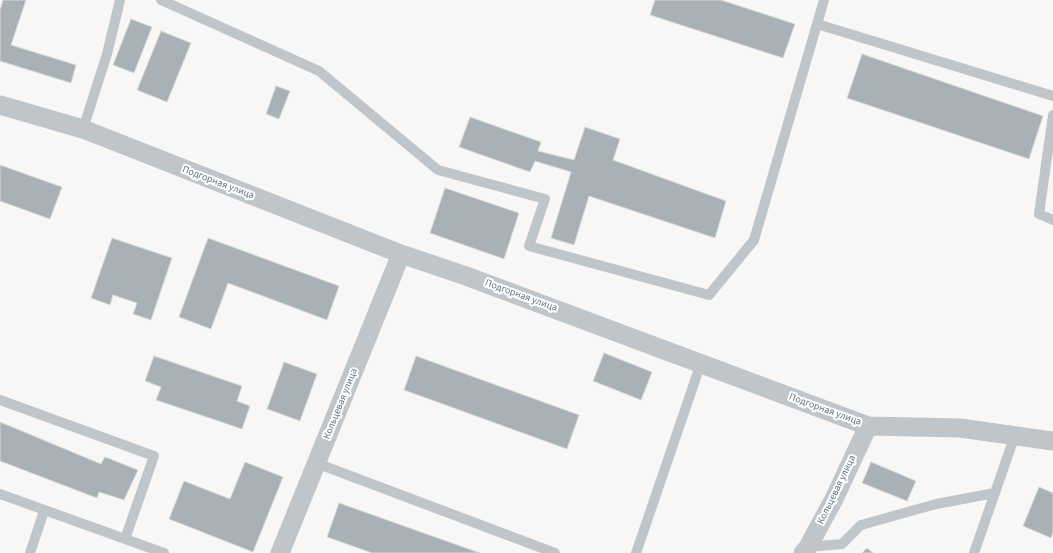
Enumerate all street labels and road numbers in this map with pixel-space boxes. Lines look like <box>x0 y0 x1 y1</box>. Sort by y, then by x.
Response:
street label: Подгорная улица <box>180 164 256 202</box>
street label: Подгорная улица <box>483 277 559 315</box>
street label: Кольцевая улица <box>321 367 361 441</box>
street label: Подгорная улица <box>787 391 863 429</box>
street label: Кольцевая улица <box>815 453 859 527</box>

